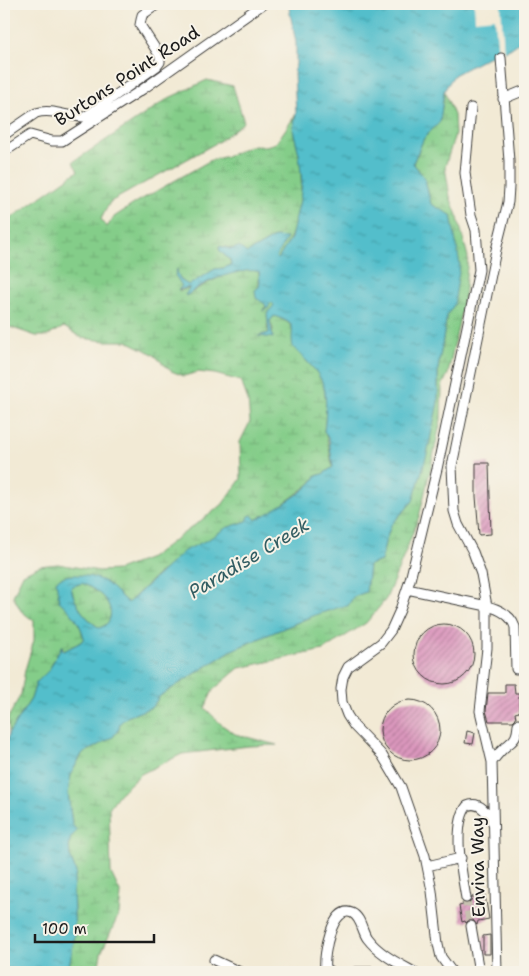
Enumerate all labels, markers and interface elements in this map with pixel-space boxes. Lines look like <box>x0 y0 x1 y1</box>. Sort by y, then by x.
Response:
street label: Burtons Point Road <box>50 20 204 132</box>
water label: Paradise Creek <box>184 512 314 604</box>
street label: Enviva Way <box>465 817 491 917</box>
scale bar <box>35 911 154 943</box>
text: 100 m <box>42 919 87 939</box>

